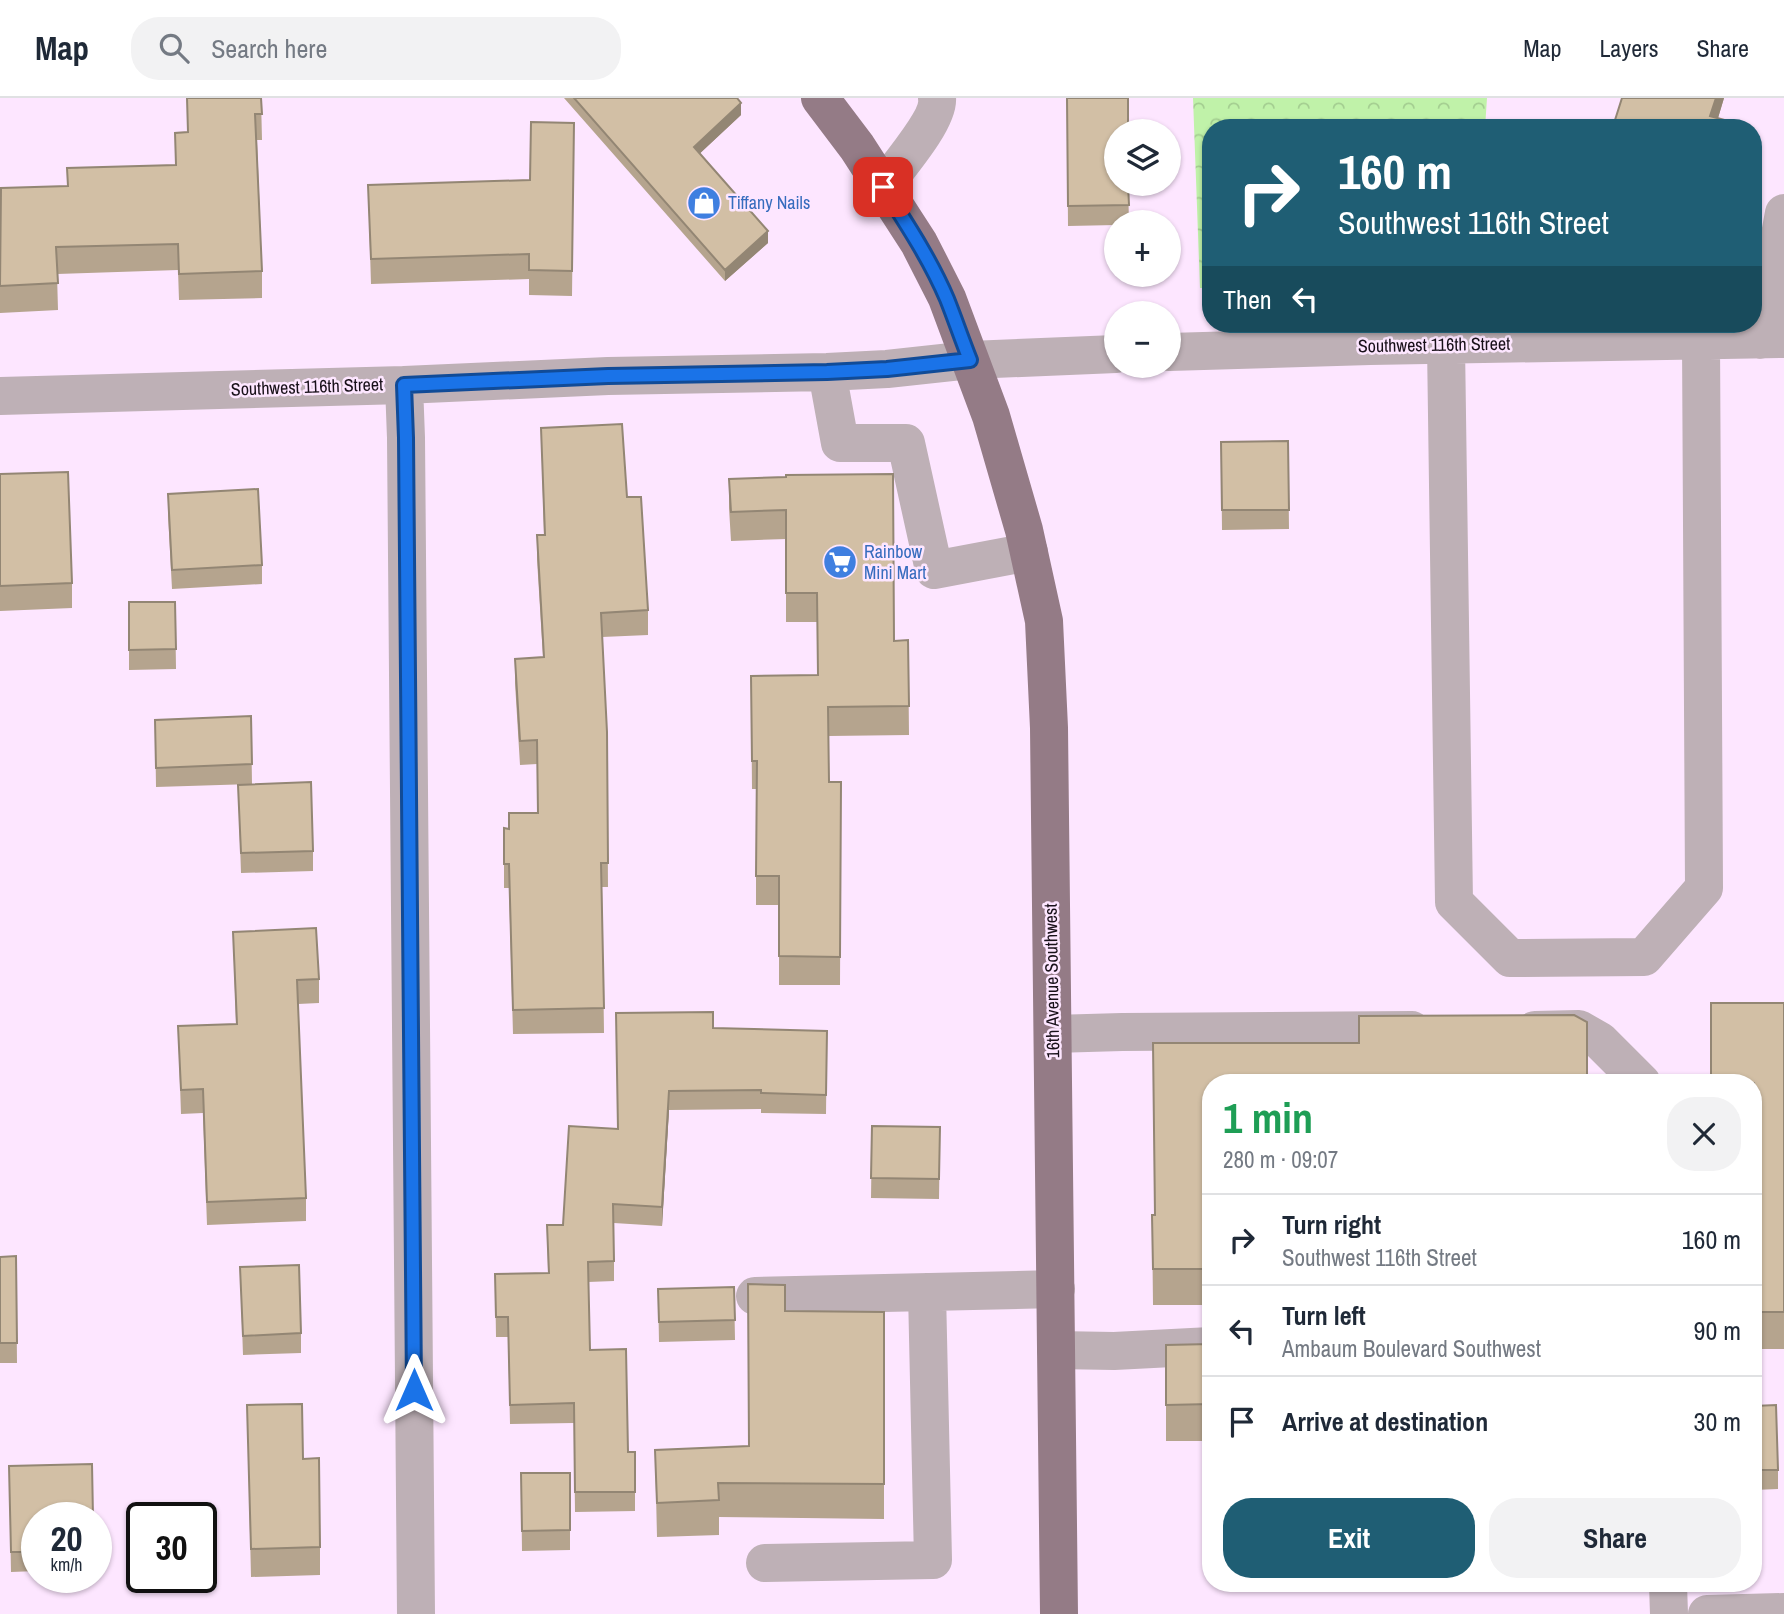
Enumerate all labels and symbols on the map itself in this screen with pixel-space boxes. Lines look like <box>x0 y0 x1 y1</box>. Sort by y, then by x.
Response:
pin <box>853 157 913 217</box>
shop icon: Tiffany Nails <box>685 184 723 222</box>
place label: Tiffany Nails <box>728 190 810 215</box>
street label: Southwest 116th Street <box>1358 331 1510 358</box>
street label: Southwest 116th Street <box>230 371 384 402</box>
place label: Rainbow Mini Mart <box>864 539 926 585</box>
supermarket icon: Rainbow Mini Mart <box>821 543 859 581</box>
street label: 16th Avenue Southwest <box>1038 903 1065 1059</box>
position arrow <box>377 1353 451 1427</box>
speed limit sign: 30 <box>126 1502 217 1593</box>

